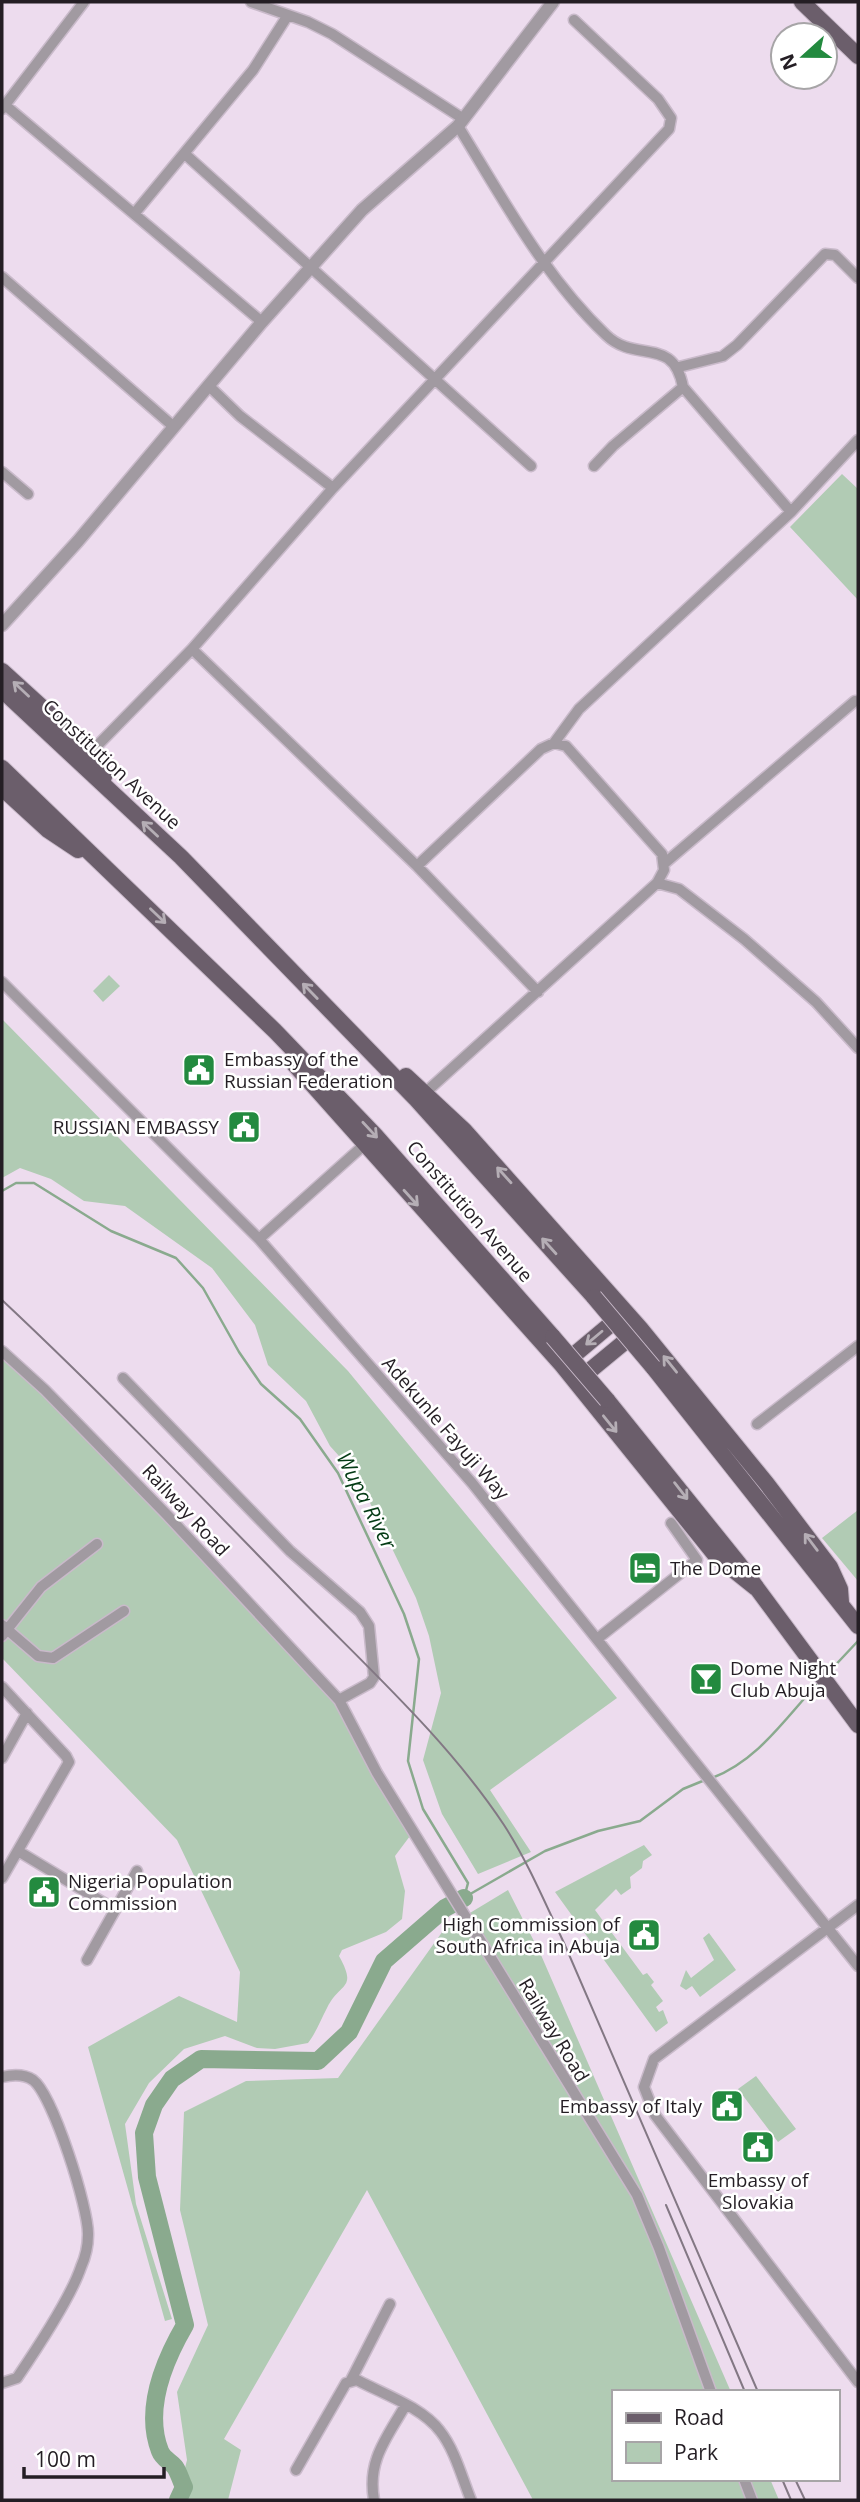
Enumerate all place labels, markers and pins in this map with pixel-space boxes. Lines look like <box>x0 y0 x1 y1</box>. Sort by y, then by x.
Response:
place label: Embassy of the Russian Federation <box>224 1046 393 1094</box>
public building icon: Embassy of the Russian Federation <box>180 1051 218 1089</box>
public building icon: RUSSIAN EMBASSY <box>225 1108 263 1146</box>
place label: RUSSIAN EMBASSY <box>53 1114 219 1140</box>
hotel icon: The Dome <box>626 1549 664 1587</box>
place label: The Dome <box>670 1555 761 1581</box>
place label: Dome Night Club Abuja <box>730 1655 836 1703</box>
bar icon: Dome Night Club Abuja <box>687 1660 725 1698</box>
place label: Nigeria Population Commission <box>68 1868 232 1916</box>
public building icon: Nigeria Population Commission <box>25 1873 63 1911</box>
place label: High Commission of South Africa in Abuja <box>436 1911 622 1959</box>
public building icon: High Commission of South Africa in Abuja <box>625 1916 663 1954</box>
public building icon: Embassy of Italy <box>708 2087 746 2125</box>
place label: Embassy of Italy <box>559 2093 702 2119</box>
public building icon: Embassy of Slovakia <box>739 2128 777 2166</box>
place label: Embassy of Slovakia <box>708 2167 810 2215</box>

